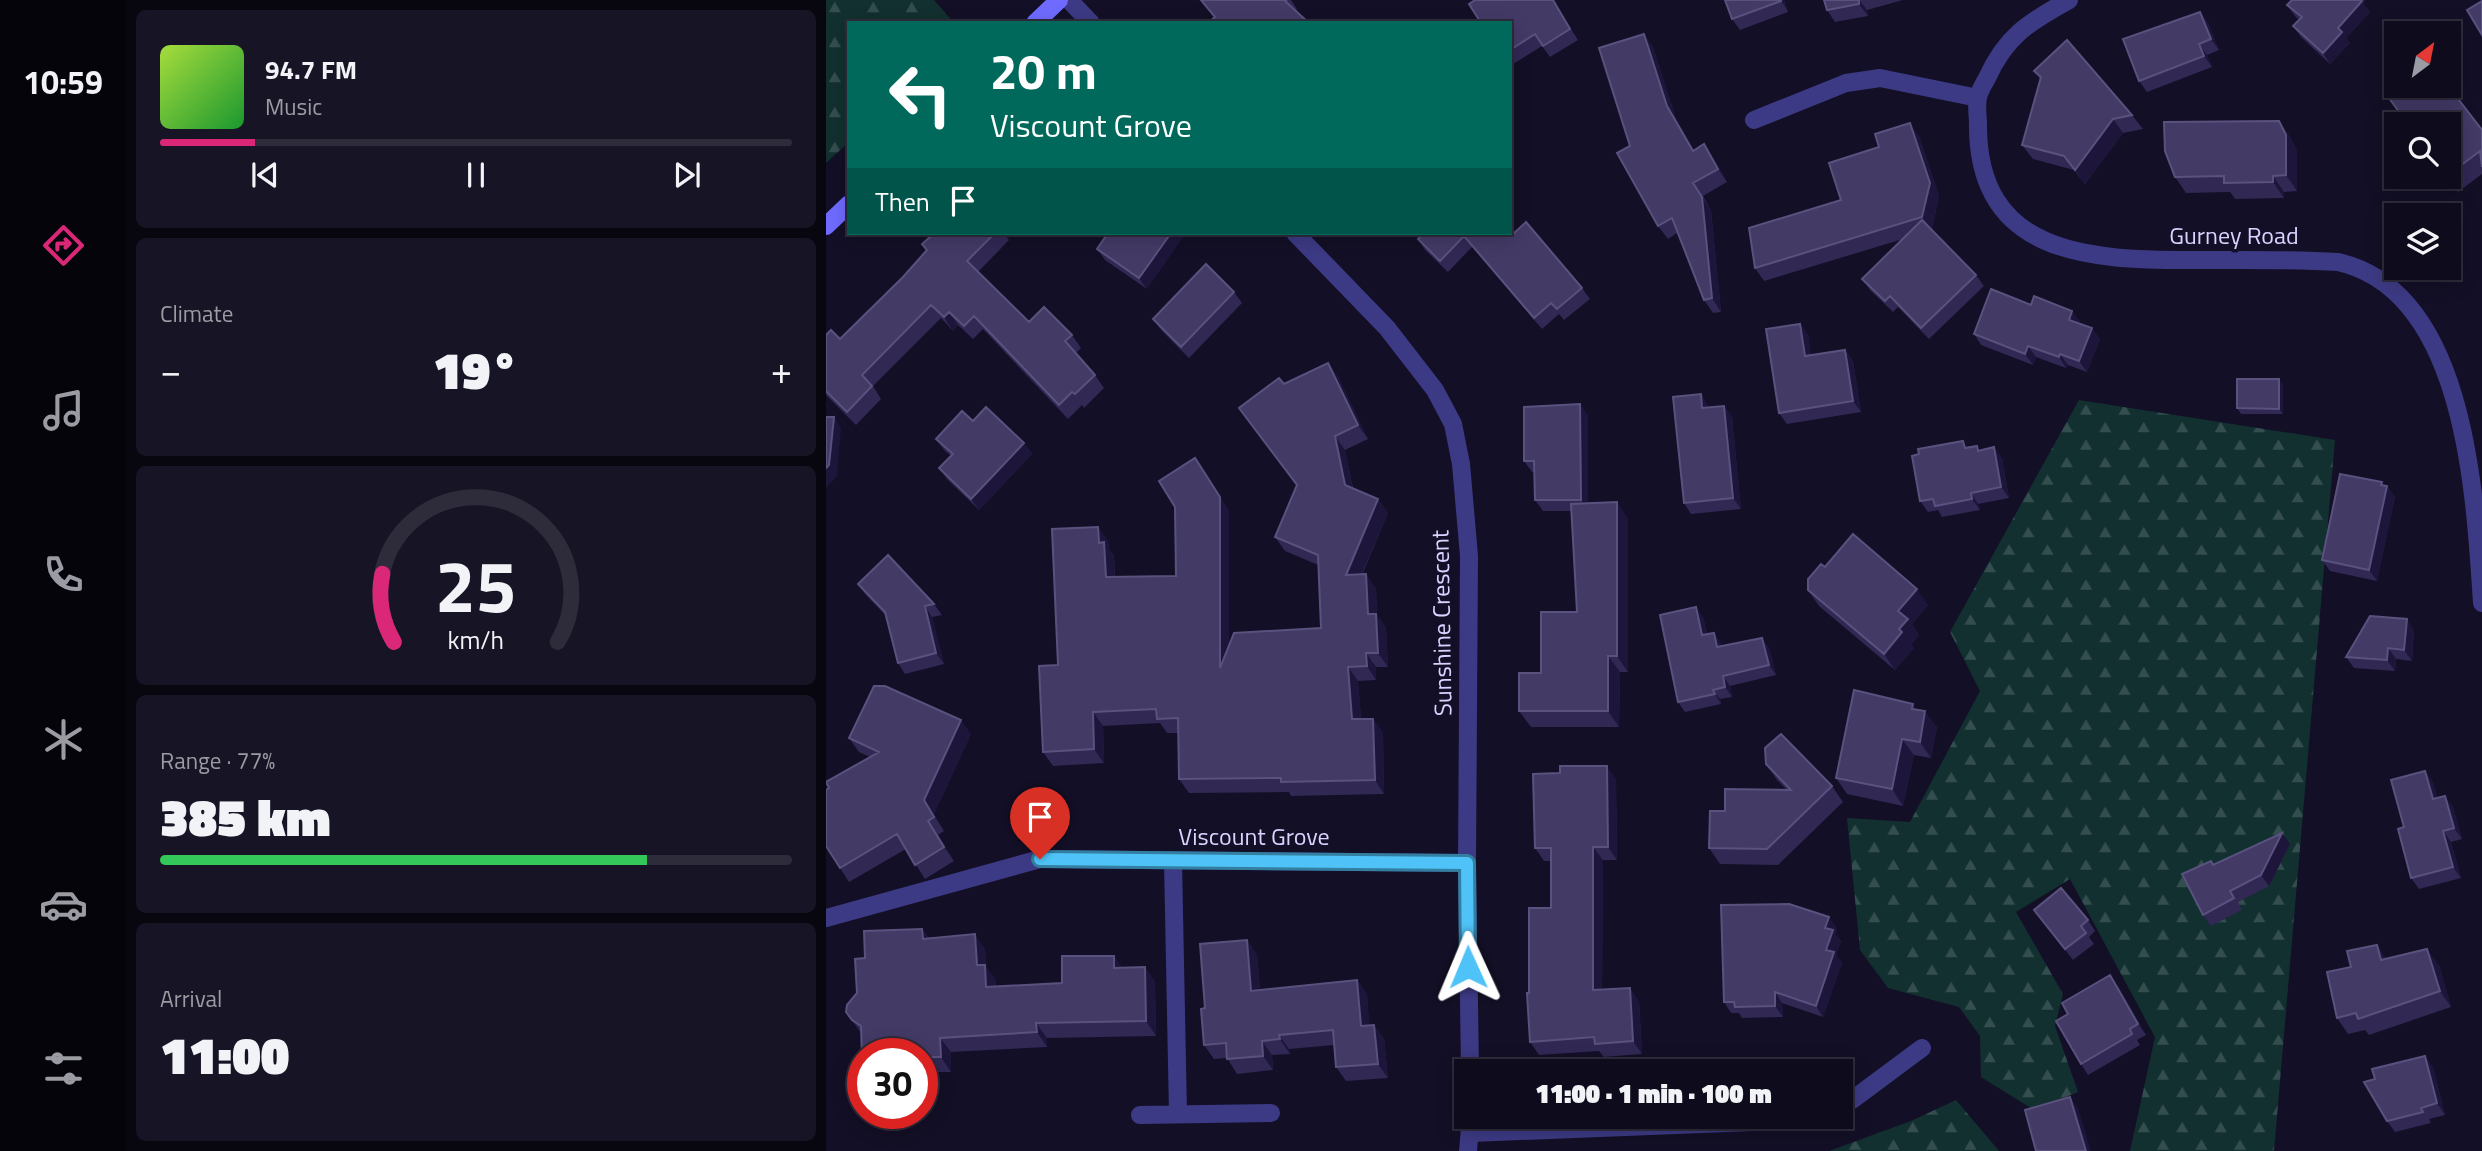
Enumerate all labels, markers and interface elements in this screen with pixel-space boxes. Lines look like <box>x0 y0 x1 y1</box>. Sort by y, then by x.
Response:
north arrow <box>2384 21 2460 98</box>
map controls <box>2384 21 2461 280</box>
text: 20 m <box>990 33 1097 108</box>
icon: left <box>875 49 966 140</box>
text: 94.7 FM <box>265 50 357 89</box>
text: 10:59 <box>23 58 103 106</box>
text: Music <box>265 89 322 124</box>
text: Viscount Grove <box>990 101 1192 149</box>
button: search <box>2384 112 2461 189</box>
icon: previous <box>246 156 284 194</box>
icon: pause <box>457 156 495 194</box>
icon: next <box>668 156 706 194</box>
text: Then <box>875 182 930 221</box>
icon: arrive <box>944 182 982 220</box>
button: layers <box>2384 203 2461 280</box>
street label: Gurney Road <box>2169 217 2299 253</box>
icon: directions <box>39 221 88 270</box>
text: Climate <box>160 296 233 331</box>
text: 19° <box>433 330 519 409</box>
text: − <box>160 341 181 399</box>
text: + <box>771 341 792 399</box>
icon: music <box>39 386 88 435</box>
street label: Sunshine Crescent <box>1421 529 1461 716</box>
text: 25 <box>435 530 517 640</box>
icon: phone <box>39 550 88 599</box>
text: km/h <box>448 620 504 658</box>
icon: climate <box>39 715 88 764</box>
text: Range · 77% <box>160 743 275 778</box>
text: 385 km <box>160 777 331 856</box>
pin <box>1010 787 1070 859</box>
icon: arrive <box>1021 798 1059 836</box>
street label: Viscount Grove <box>1178 818 1330 854</box>
icon: car <box>39 880 88 929</box>
position arrow <box>1431 930 1505 1004</box>
text: Arrival <box>160 981 222 1016</box>
text: 11:00 <box>160 1015 289 1094</box>
speed limit sign: 30 <box>847 1038 938 1129</box>
icon: filters <box>39 1044 88 1093</box>
text: 11:00 · 1 min · 100 m <box>1535 1074 1772 1113</box>

